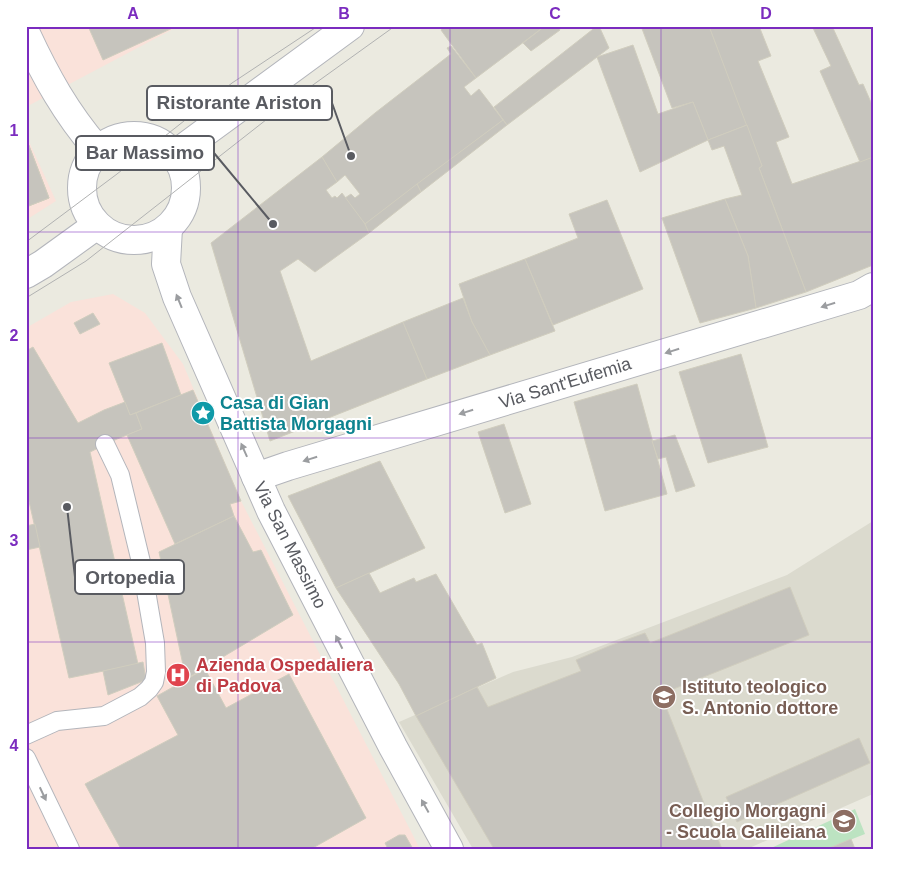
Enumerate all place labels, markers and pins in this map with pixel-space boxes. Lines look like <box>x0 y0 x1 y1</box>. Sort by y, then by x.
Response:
callout: Ristorante Ariston <box>147 86 332 120</box>
callout: Bar Massimo <box>76 136 214 170</box>
place label: Casa di Gian Battista Morgagni <box>220 393 372 434</box>
place icon: Casa di Gian Battista Morgagni <box>190 400 216 426</box>
callout: Ortopedia <box>75 560 184 594</box>
place label: Azienda Ospedaliera di Padova <box>196 655 374 696</box>
hospital icon: Azienda Ospedaliera di Padova <box>165 662 191 688</box>
place label: Istituto teologico S. Antonio dottore <box>682 677 838 718</box>
school or university icon: Istituto teologico S. Antonio dottore <box>651 684 677 710</box>
place label: Collegio Morgagni - Scuola Galileiana <box>666 801 827 842</box>
school or university icon: Collegio Morgagni - Scuola Galileiana <box>831 808 857 834</box>

